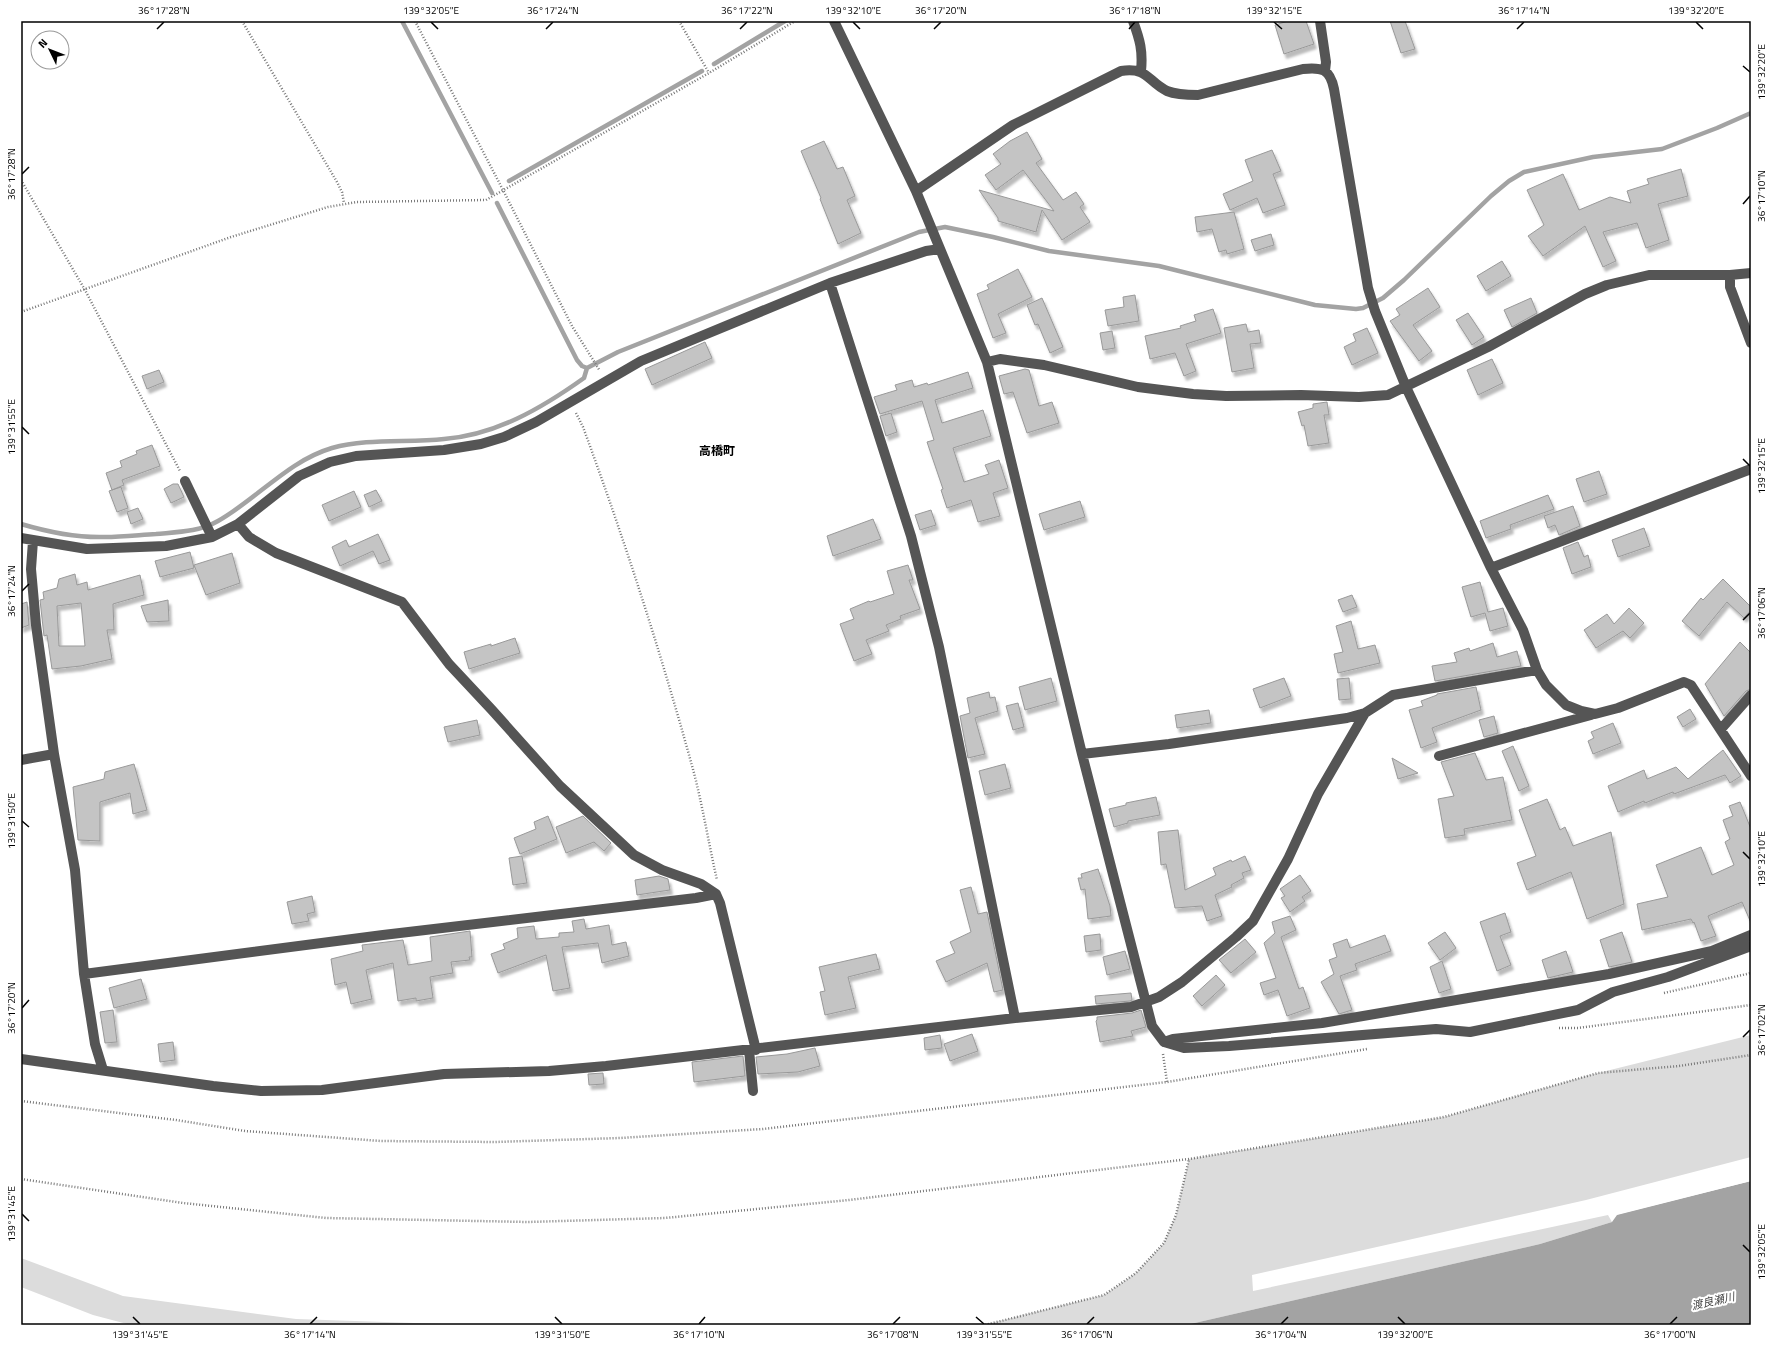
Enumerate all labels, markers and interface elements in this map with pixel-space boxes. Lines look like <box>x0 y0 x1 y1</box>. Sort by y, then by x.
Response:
text: 36°17'28"N <box>138 3 190 18</box>
text: 139°32'05"E <box>403 3 460 18</box>
text: 36°17'24"N <box>527 3 579 18</box>
text: 36°17'22"N <box>721 3 773 18</box>
text: 139°32'10"E <box>825 3 882 18</box>
text: 36°17'20"N <box>915 3 967 18</box>
text: 36°17'18"N <box>1109 3 1161 18</box>
text: 139°32'15"E <box>1246 3 1303 18</box>
text: 36°17'14"N <box>1498 3 1550 18</box>
text: 139°32'20"E <box>1668 3 1725 18</box>
north arrow <box>30 30 70 70</box>
text: N <box>34 35 51 51</box>
text: 139°32'20"E <box>1754 43 1769 100</box>
text: 36°17'28"N <box>4 148 19 200</box>
text: 36°17'10"N <box>1754 170 1769 222</box>
text: 139°31'55"E <box>4 398 19 455</box>
text: 139°32'15"E <box>1754 437 1769 494</box>
district label: 高橋町 <box>699 441 735 460</box>
text: 36°17'24"N <box>4 565 19 617</box>
text: 36°17'06"N <box>1754 587 1769 639</box>
text: 139°31'50"E <box>4 792 19 849</box>
text: 139°32'10"E <box>1754 830 1769 887</box>
text: 36°17'20"N <box>4 982 19 1034</box>
text: 36°17'02"N <box>1754 1004 1769 1056</box>
text: 139°31'45"E <box>4 1185 19 1242</box>
text: 139°32'05"E <box>1754 1223 1769 1280</box>
water label: 渡良瀬川 <box>1690 1288 1737 1314</box>
text: 139°31'45"E <box>112 1327 169 1342</box>
text: 36°17'14"N <box>284 1327 336 1342</box>
text: 139°31'50"E <box>534 1327 591 1342</box>
text: 36°17'10"N <box>673 1327 725 1342</box>
text: 36°17'08"N <box>867 1327 919 1342</box>
text: 139°31'55"E <box>956 1327 1013 1342</box>
text: 36°17'06"N <box>1061 1327 1113 1342</box>
text: 36°17'04"N <box>1255 1327 1307 1342</box>
text: 139°32'00"E <box>1377 1327 1434 1342</box>
text: 36°17'00"N <box>1644 1327 1696 1342</box>

